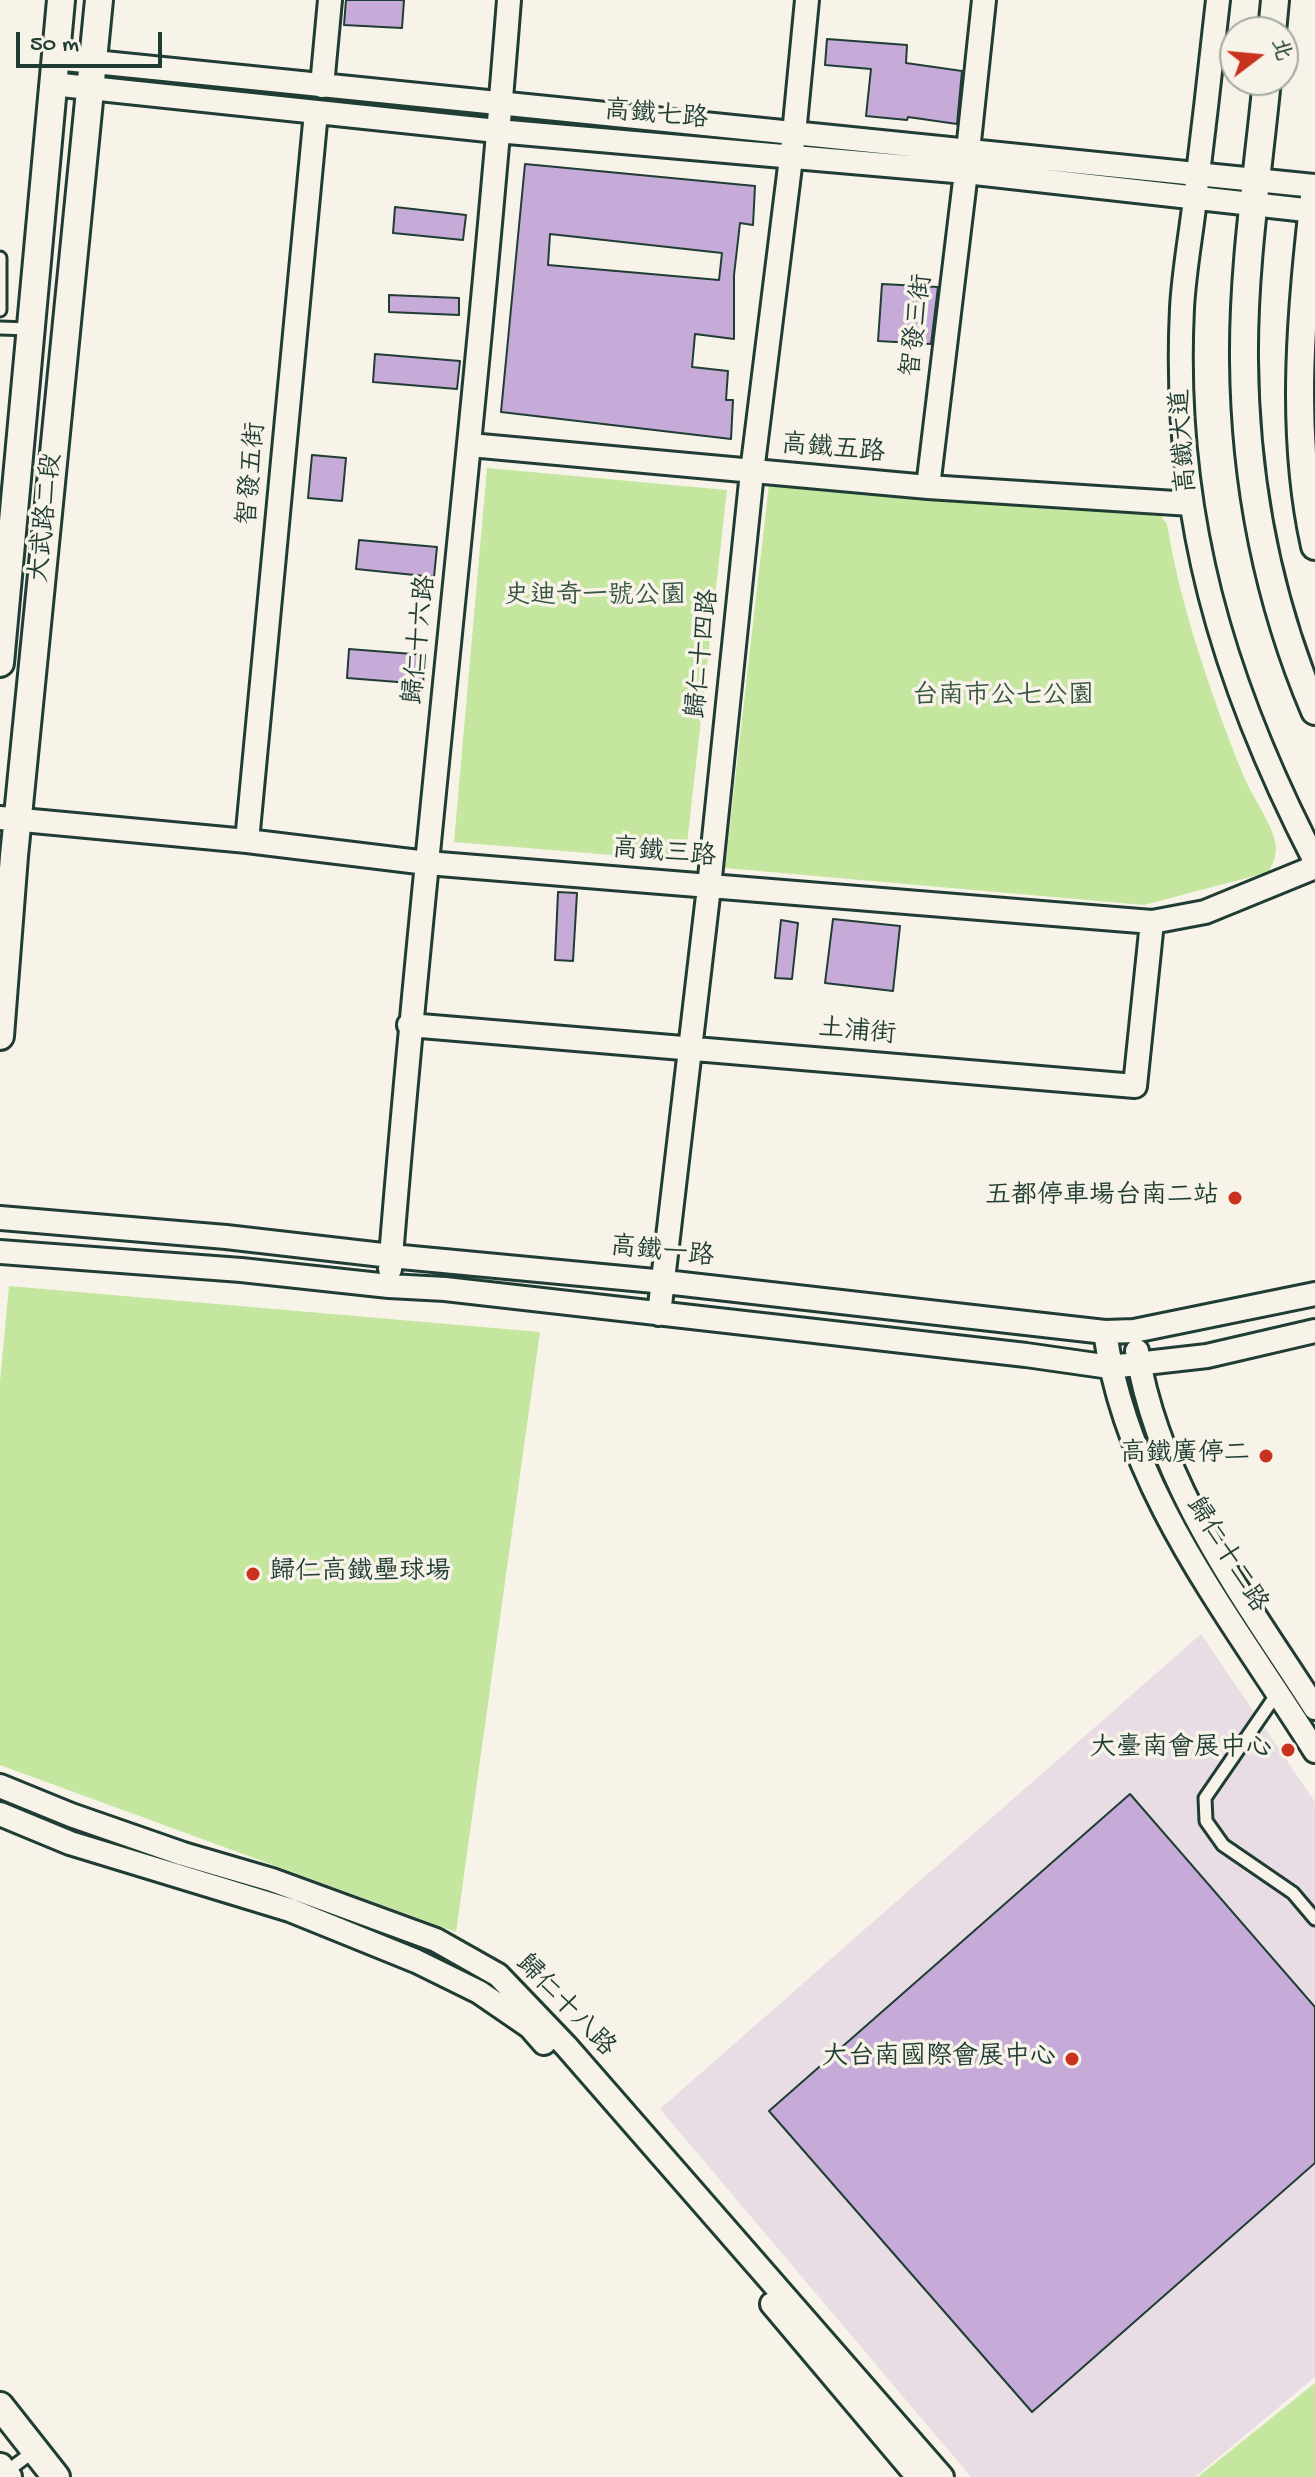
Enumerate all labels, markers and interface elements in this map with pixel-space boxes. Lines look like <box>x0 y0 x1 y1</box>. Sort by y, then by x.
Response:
scale bar <box>20 16 166 66</box>
north arrow <box>1219 16 1299 96</box>
text: 50 m <box>30 31 79 60</box>
text: 北 <box>1265 36 1296 64</box>
street label: 高鐵七路 <box>603 97 709 137</box>
street label: 智發三街 <box>897 272 941 380</box>
street label: 高鐵大道 <box>1167 388 1205 494</box>
street label: 智發五街 <box>234 421 274 527</box>
street label: 高鐵五路 <box>780 431 886 471</box>
street label: 大武路二段 <box>26 452 70 584</box>
street label: 歸仁十六路 <box>400 574 444 706</box>
park label: 史迪奇一號公園 <box>504 582 686 614</box>
street label: 歸仁十四路 <box>683 588 727 720</box>
park label: 台南市公七公園 <box>912 682 1094 714</box>
street label: 高鐵三路 <box>611 835 717 875</box>
street label: 土浦街 <box>817 1015 897 1053</box>
place label: 五都停車場台南二站 <box>985 1182 1219 1214</box>
marker: 五都停車場台南二站 <box>1226 1189 1244 1207</box>
street label: 高鐵一路 <box>609 1233 715 1275</box>
place label: 高鐵廣停二 <box>1120 1440 1250 1472</box>
marker: 高鐵廣停二 <box>1257 1447 1275 1465</box>
street label: 歸仁十二路 <box>1177 1493 1273 1619</box>
place label: 歸仁高鐵壘球場 <box>269 1558 451 1590</box>
marker: 歸仁高鐵壘球場 <box>244 1565 262 1583</box>
place label: 大臺南會展中心 <box>1090 1734 1272 1766</box>
marker: 大臺南會展中心 <box>1279 1741 1297 1759</box>
street label: 歸仁十八路 <box>508 1949 620 2065</box>
place label: 大台南國際會展中心 <box>822 2043 1056 2075</box>
marker: 大台南國際會展中心 <box>1063 2050 1081 2068</box>

